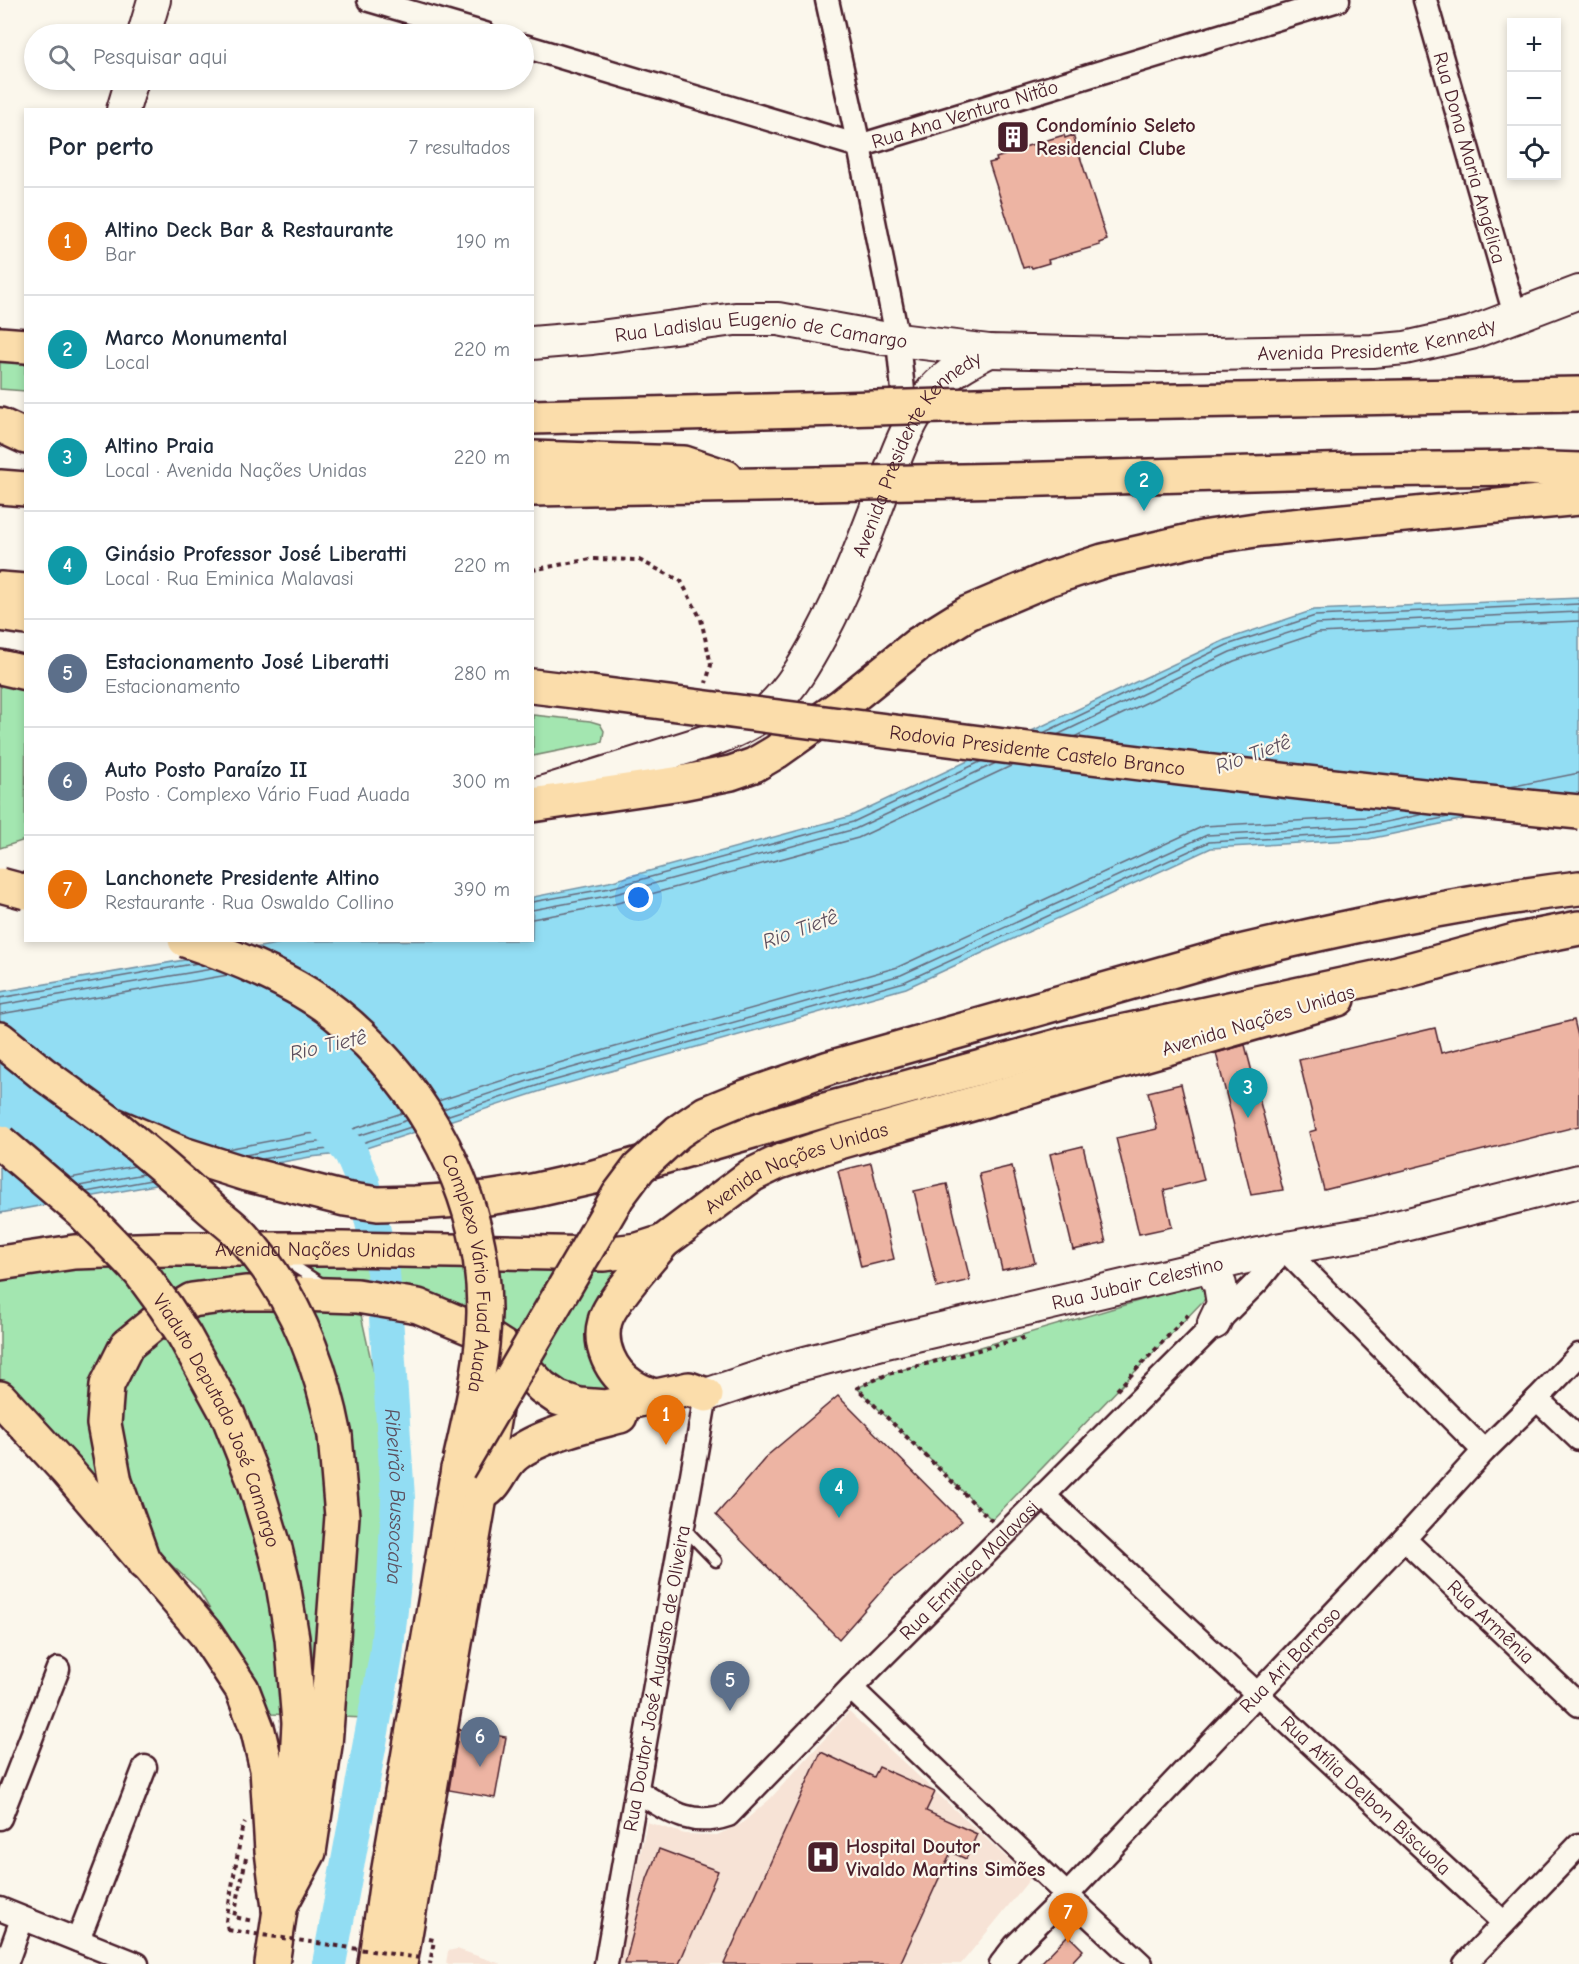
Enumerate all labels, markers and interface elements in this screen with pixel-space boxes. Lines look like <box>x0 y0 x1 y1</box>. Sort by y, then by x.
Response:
map controls <box>1507 18 1561 180</box>
button: + <box>1507 18 1561 72</box>
search box <box>24 24 534 90</box>
icon: search <box>45 41 78 74</box>
text: Pesquisar aqui <box>93 44 228 70</box>
street label: Rua Dona Maria Angélica <box>1428 49 1511 266</box>
button: − <box>1507 72 1561 126</box>
street label: Rua Ana Ventura Nitão <box>869 75 1061 154</box>
place label: Condomínio Seleto Residencial Clube <box>1036 114 1196 160</box>
building icon: Condomínio Seleto Residencial Clube <box>995 119 1031 155</box>
button: locate <box>1507 126 1561 180</box>
text: Por perto <box>48 132 154 162</box>
text: 7 resultados <box>409 136 510 159</box>
text: Altino Deck Bar & Restaurante <box>105 217 393 243</box>
text: 1 <box>64 230 71 253</box>
text: 190 m <box>456 230 510 253</box>
text: Bar <box>105 243 136 266</box>
street label: Rua Ladislau Eugenio de Camargo <box>613 307 909 353</box>
street label: Avenida Presidente Kennedy <box>1257 314 1499 365</box>
text: Marco Monumental <box>105 325 287 351</box>
text: 2 <box>63 338 72 361</box>
text: 220 m <box>454 338 510 361</box>
street label: Avenida Presidente Kennedy <box>847 346 985 561</box>
text: Local <box>105 351 150 374</box>
text: Altino Praia <box>105 433 214 459</box>
text: 3 <box>63 446 72 469</box>
text: 220 m <box>454 446 510 469</box>
text: Local · Avenida Nações Unidas <box>105 459 367 482</box>
pin: 2 <box>1124 462 1164 511</box>
text: Ginásio Professor José Liberatti <box>105 541 407 567</box>
text: 4 <box>63 554 72 577</box>
text: 220 m <box>454 554 510 577</box>
text: Local · Rua Eminica Malavasi <box>105 567 354 590</box>
text: Estacionamento José Liberatti <box>105 649 389 675</box>
text: 5 <box>62 662 73 685</box>
text: 280 m <box>454 662 510 685</box>
text: Estacionamento <box>105 675 240 698</box>
street label: Rodovia Presidente Castelo Branco <box>888 721 1186 781</box>
water label: Rio Tietê <box>1212 729 1294 779</box>
text: Auto Posto Paraízo II <box>105 757 307 783</box>
text: 6 <box>62 770 73 793</box>
text: 300 m <box>452 770 510 793</box>
text: Posto · Complexo Vário Fuad Auada <box>105 783 410 806</box>
text: Lanchonete Presidente Altino <box>105 865 379 891</box>
text: 7 <box>63 878 72 901</box>
text: 390 m <box>454 878 510 901</box>
your location <box>624 883 653 912</box>
text: Restaurante · Rua Oswaldo Collino <box>105 891 394 914</box>
water label: Rio Tietê <box>759 904 841 954</box>
street label: Avenida Nações Unidas <box>1159 980 1357 1061</box>
water label: Rio Tietê <box>287 1024 369 1066</box>
pin: 3 <box>1228 1068 1268 1118</box>
street label: Avenida Nações Unidas <box>700 1118 891 1219</box>
street label: Complexo Vário Fuad Auada <box>437 1150 495 1394</box>
street label: Avenida Nações Unidas <box>215 1238 416 1262</box>
street label: Rua Jubair Celestino <box>1049 1252 1226 1315</box>
street label: Viaduto Deputado José Camargo <box>148 1289 285 1550</box>
pin: 1 <box>646 1396 686 1445</box>
water label: Ribeirão Bussocaba <box>380 1408 410 1585</box>
pin: 4 <box>820 1468 858 1518</box>
street label: Rua Eminica Malavasi <box>895 1496 1044 1645</box>
street label: Rua Doutor José Augusto de Oliveira <box>618 1524 695 1833</box>
street label: Rua Armênia <box>1442 1575 1539 1669</box>
street label: Rua Ari Barroso <box>1235 1602 1346 1718</box>
pin: 5 <box>710 1662 750 1711</box>
street label: Rua Atília Delbon Biscuola <box>1276 1711 1456 1880</box>
pin: 6 <box>460 1718 500 1767</box>
place label: Hospital Doutor Vivaldo Martins Simões <box>846 1835 1045 1881</box>
hospital icon: Hospital Doutor Vivaldo Martins Simões <box>805 1839 841 1875</box>
pin: 7 <box>1048 1894 1088 1943</box>

